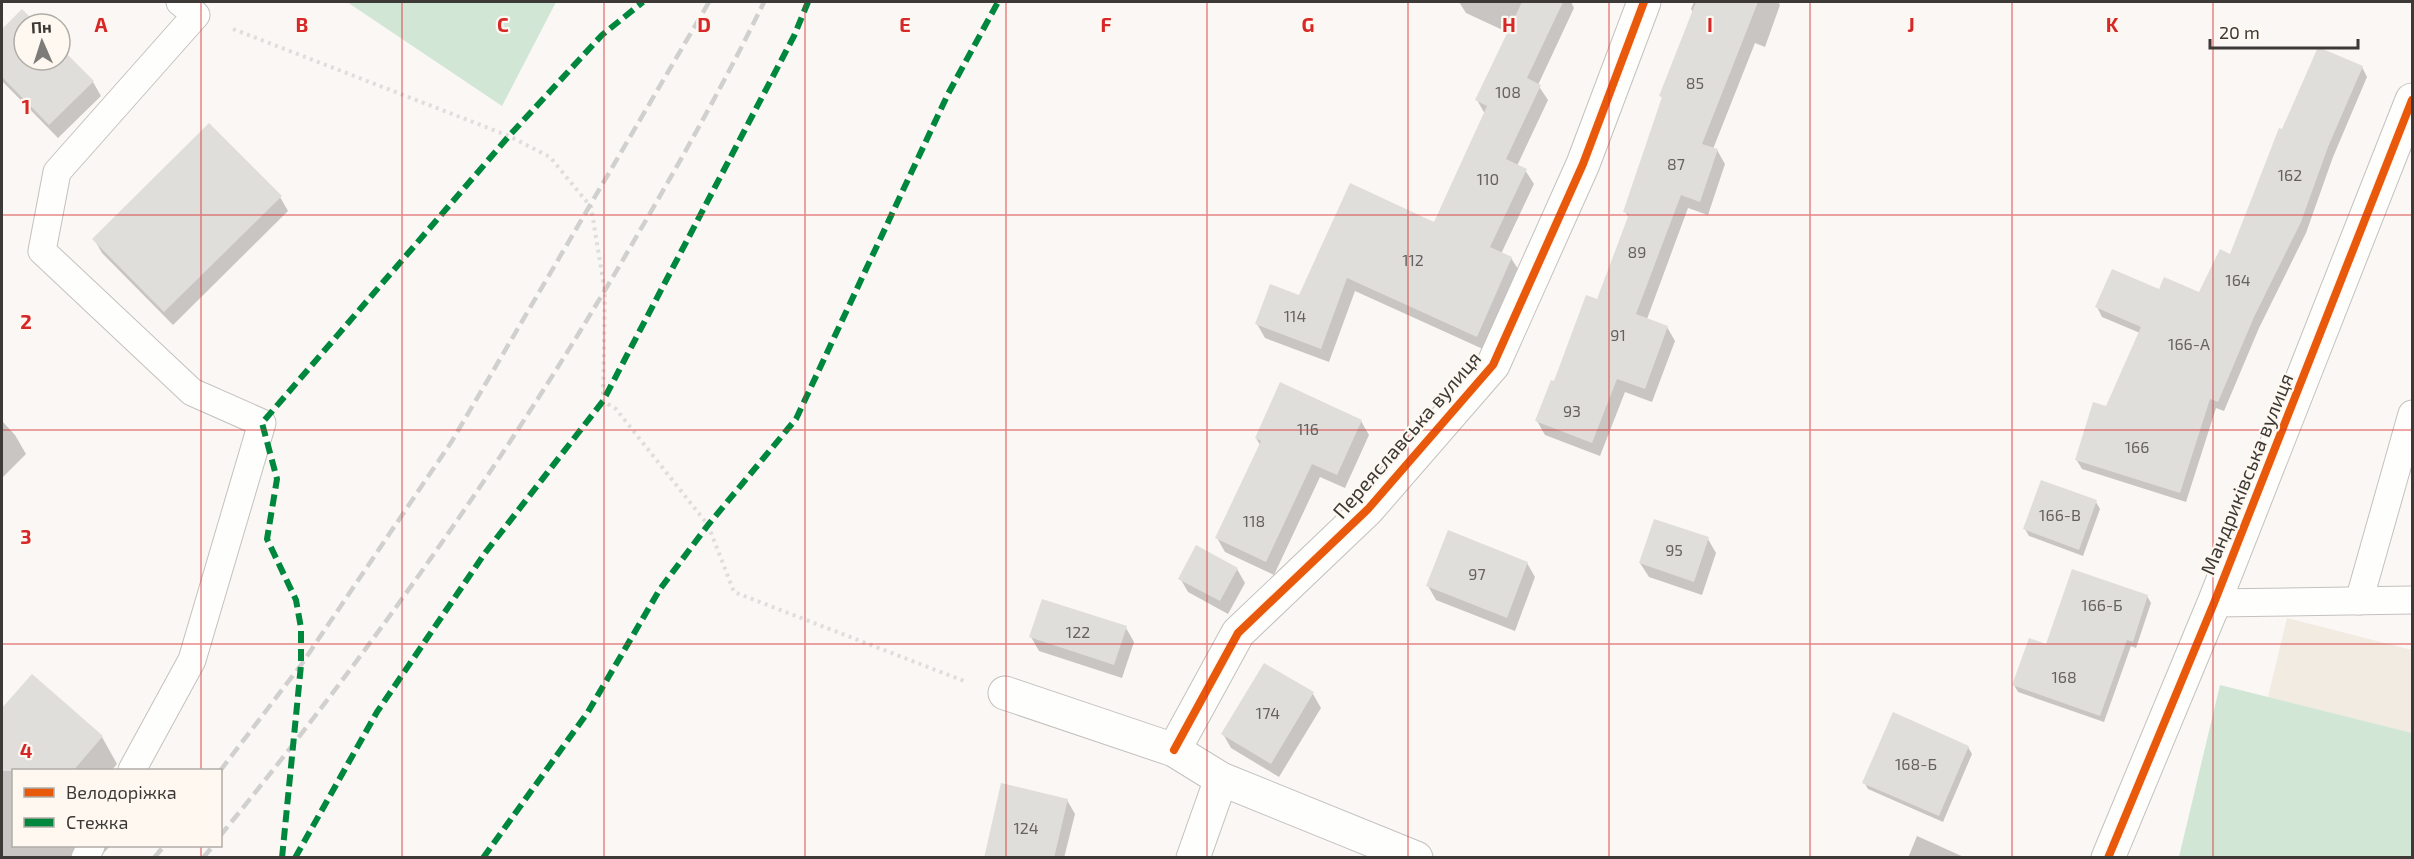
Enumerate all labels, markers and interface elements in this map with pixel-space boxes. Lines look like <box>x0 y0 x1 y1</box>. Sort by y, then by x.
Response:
north arrow <box>12 12 72 72</box>
text: A <box>94 12 108 36</box>
text: B <box>296 12 308 36</box>
text: C <box>497 12 509 36</box>
text: D <box>697 12 711 36</box>
text: E <box>899 12 911 36</box>
text: F <box>1100 12 1112 36</box>
text: G <box>1302 12 1314 36</box>
text: H <box>1502 12 1516 36</box>
text: I <box>1707 12 1713 36</box>
text: J <box>1907 12 1915 36</box>
text: K <box>2106 12 2119 36</box>
scale bar <box>2210 12 2358 50</box>
text: Пн <box>30 16 52 37</box>
text: 20 m <box>2219 21 2260 43</box>
house number: 85 <box>1686 73 1704 92</box>
house number: 108 <box>1495 82 1521 101</box>
text: 1 <box>22 94 30 118</box>
house number: 87 <box>1667 154 1685 173</box>
house number: 162 <box>2278 165 2302 184</box>
house number: 110 <box>1477 169 1499 188</box>
house number: 89 <box>1628 242 1646 261</box>
house number: 112 <box>1402 250 1424 269</box>
house number: 164 <box>2225 270 2251 289</box>
house number: 114 <box>1284 306 1306 325</box>
text: 2 <box>20 309 32 333</box>
house number: 91 <box>1610 325 1626 344</box>
house number: 166-А <box>2168 334 2210 353</box>
street label: Переяславська вулиця <box>1327 346 1486 524</box>
street label: Мандриківська вулиця <box>2195 369 2298 578</box>
house number: 93 <box>1563 401 1581 420</box>
house number: 116 <box>1297 419 1319 438</box>
house number: 166 <box>2125 437 2149 456</box>
house number: 166-В <box>2039 505 2081 524</box>
house number: 118 <box>1243 511 1265 530</box>
text: 3 <box>20 524 32 548</box>
house number: 95 <box>1665 540 1683 559</box>
house number: 97 <box>1468 564 1486 583</box>
house number: 166-Б <box>2081 595 2123 614</box>
house number: 122 <box>1066 622 1090 641</box>
house number: 168 <box>2051 667 2077 686</box>
house number: 174 <box>1256 703 1280 722</box>
text: 4 <box>20 738 33 762</box>
house number: 168-Б <box>1895 754 1937 773</box>
legend <box>12 769 222 847</box>
text: Велодоріжка <box>66 781 177 803</box>
text: Стежка <box>66 811 128 833</box>
house number: 124 <box>1013 818 1039 837</box>

